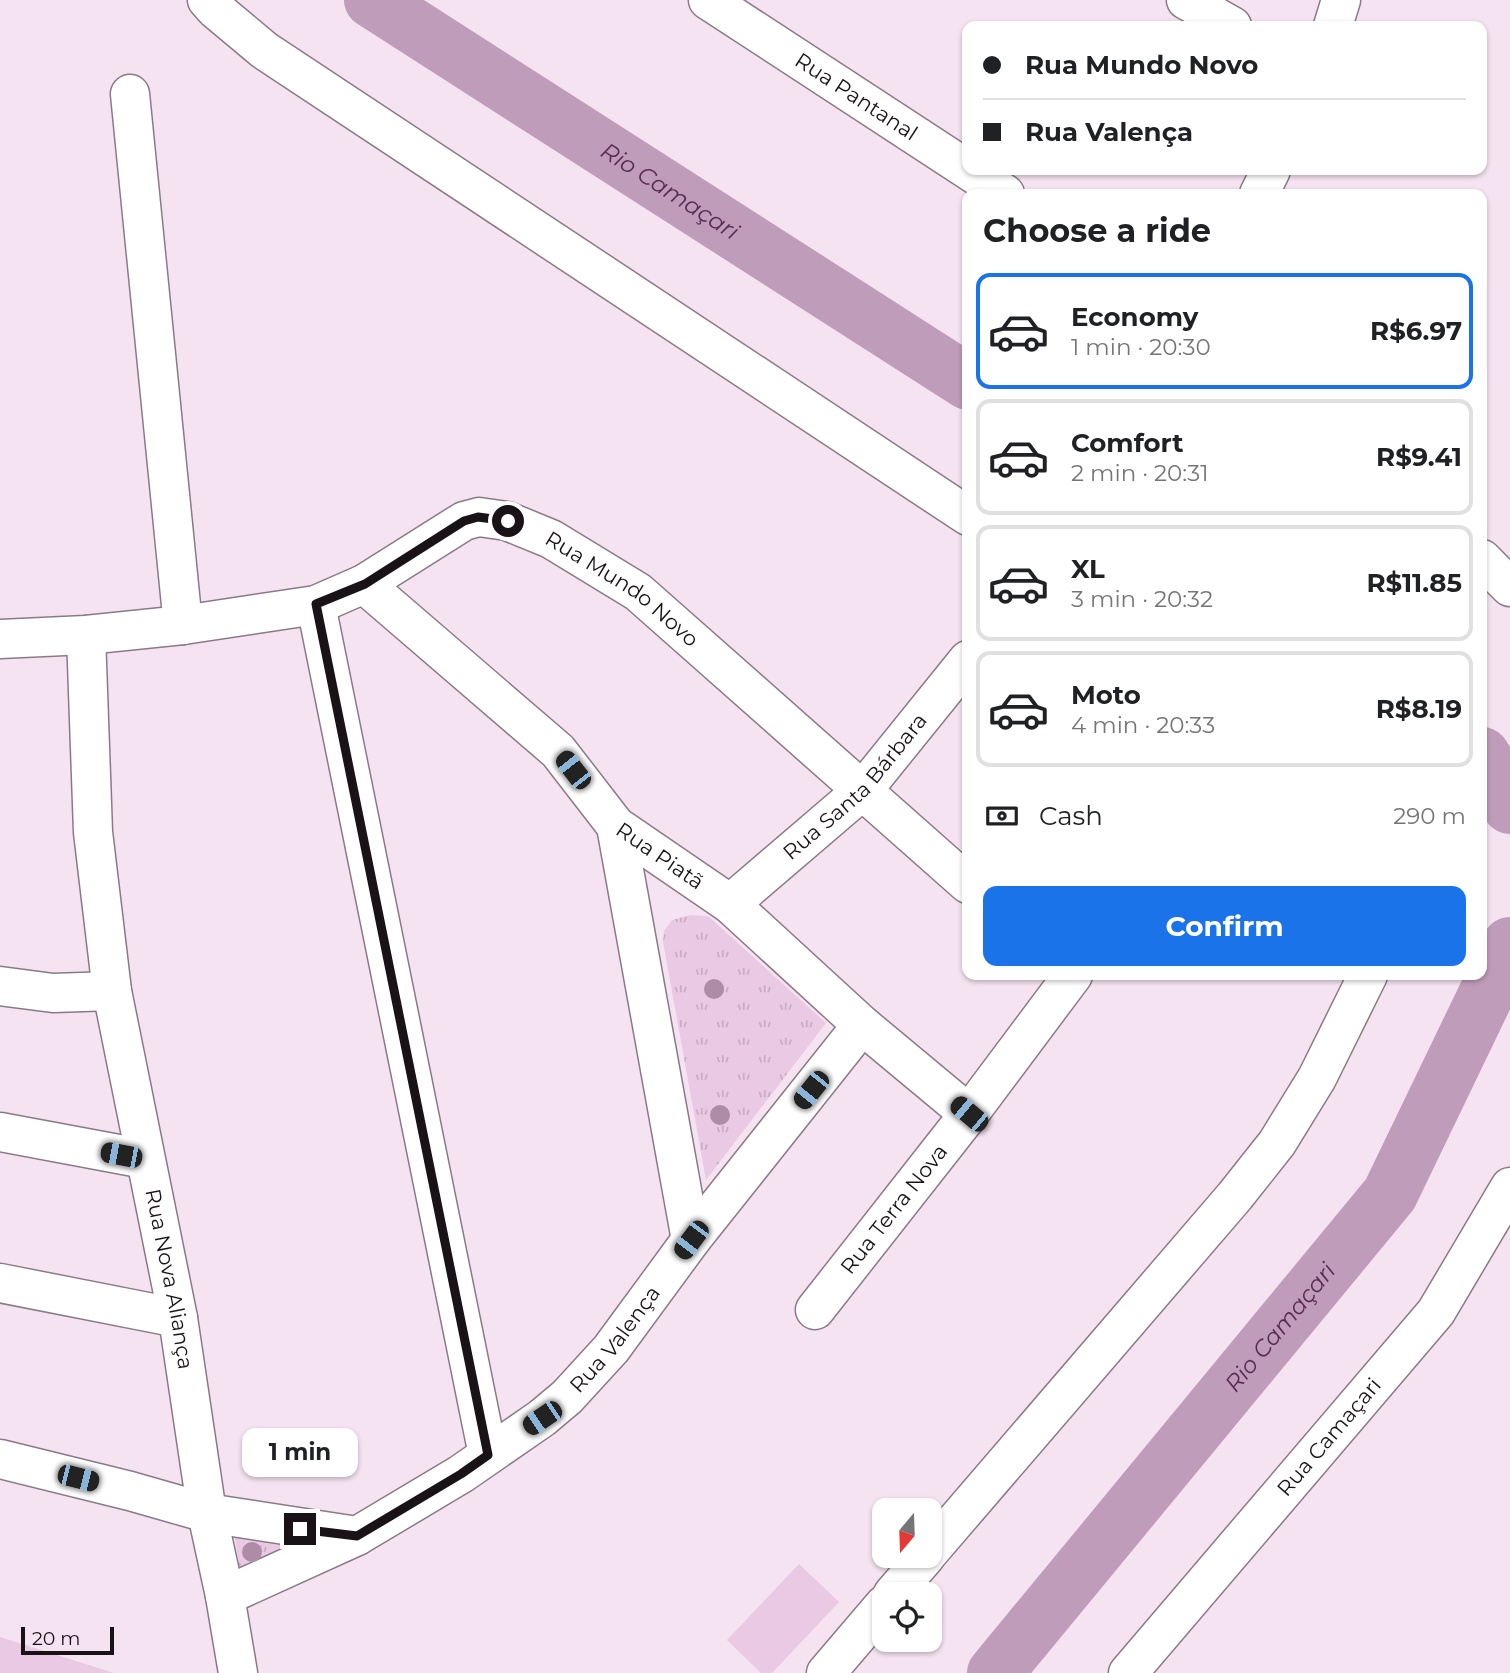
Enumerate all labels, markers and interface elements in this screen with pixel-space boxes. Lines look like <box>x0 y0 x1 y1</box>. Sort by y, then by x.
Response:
street label: Rua Pantanal <box>790 47 922 145</box>
text: Rua Mundo Novo <box>1025 49 1258 81</box>
text: Rua Valença <box>1025 116 1193 148</box>
water label: Rio Camaçari <box>596 136 745 246</box>
text: Choose a ride <box>983 211 1211 250</box>
icon: car <box>987 300 1050 363</box>
text: Economy <box>1071 301 1198 333</box>
text: R$6.97 <box>1370 315 1462 347</box>
text: 1 min · 20:30 <box>1071 333 1211 361</box>
icon: car <box>987 426 1050 489</box>
text: Comfort <box>1071 427 1183 459</box>
text: R$9.41 <box>1376 441 1462 473</box>
text: 2 min · 20:31 <box>1071 459 1208 487</box>
route start <box>492 505 524 537</box>
street label: Rua Mundo Novo <box>541 526 704 652</box>
icon: car <box>987 552 1050 615</box>
text: XL <box>1071 553 1105 585</box>
text: R$11.85 <box>1366 567 1462 599</box>
text: 3 min · 20:32 <box>1071 585 1213 613</box>
icon: car <box>987 678 1050 741</box>
text: Moto <box>1071 679 1141 711</box>
text: R$8.19 <box>1376 693 1462 725</box>
street label: Rua Santa Bárbara <box>778 708 932 865</box>
text: 4 min · 20:33 <box>1071 711 1215 739</box>
car <box>552 747 595 793</box>
icon: cash <box>983 797 1021 835</box>
text: Cash <box>1039 800 1103 832</box>
text: 290 m <box>1393 802 1466 830</box>
street label: Rua Piatã <box>612 817 709 894</box>
button: Confirm <box>983 886 1466 966</box>
car <box>790 1067 833 1113</box>
car <box>947 1092 992 1136</box>
street label: Rua Terra Nova <box>835 1139 952 1279</box>
car <box>99 1141 144 1169</box>
street label: Rua Nova Aliança <box>140 1187 198 1371</box>
car <box>670 1217 713 1263</box>
water label: Rio Camaçari <box>1219 1257 1342 1397</box>
street label: Rua Valença <box>564 1281 665 1398</box>
street label: Rua Camaçari <box>1272 1373 1386 1501</box>
car <box>519 1398 566 1438</box>
callout: 1 min <box>242 1428 358 1476</box>
text: 1 min <box>269 1438 331 1466</box>
car <box>56 1463 101 1493</box>
north arrow <box>872 1498 942 1568</box>
map controls <box>872 1498 942 1652</box>
route end <box>284 1513 316 1545</box>
button: locate <box>872 1582 942 1652</box>
scale bar <box>21 1624 114 1656</box>
text: 20 m <box>32 1627 80 1650</box>

